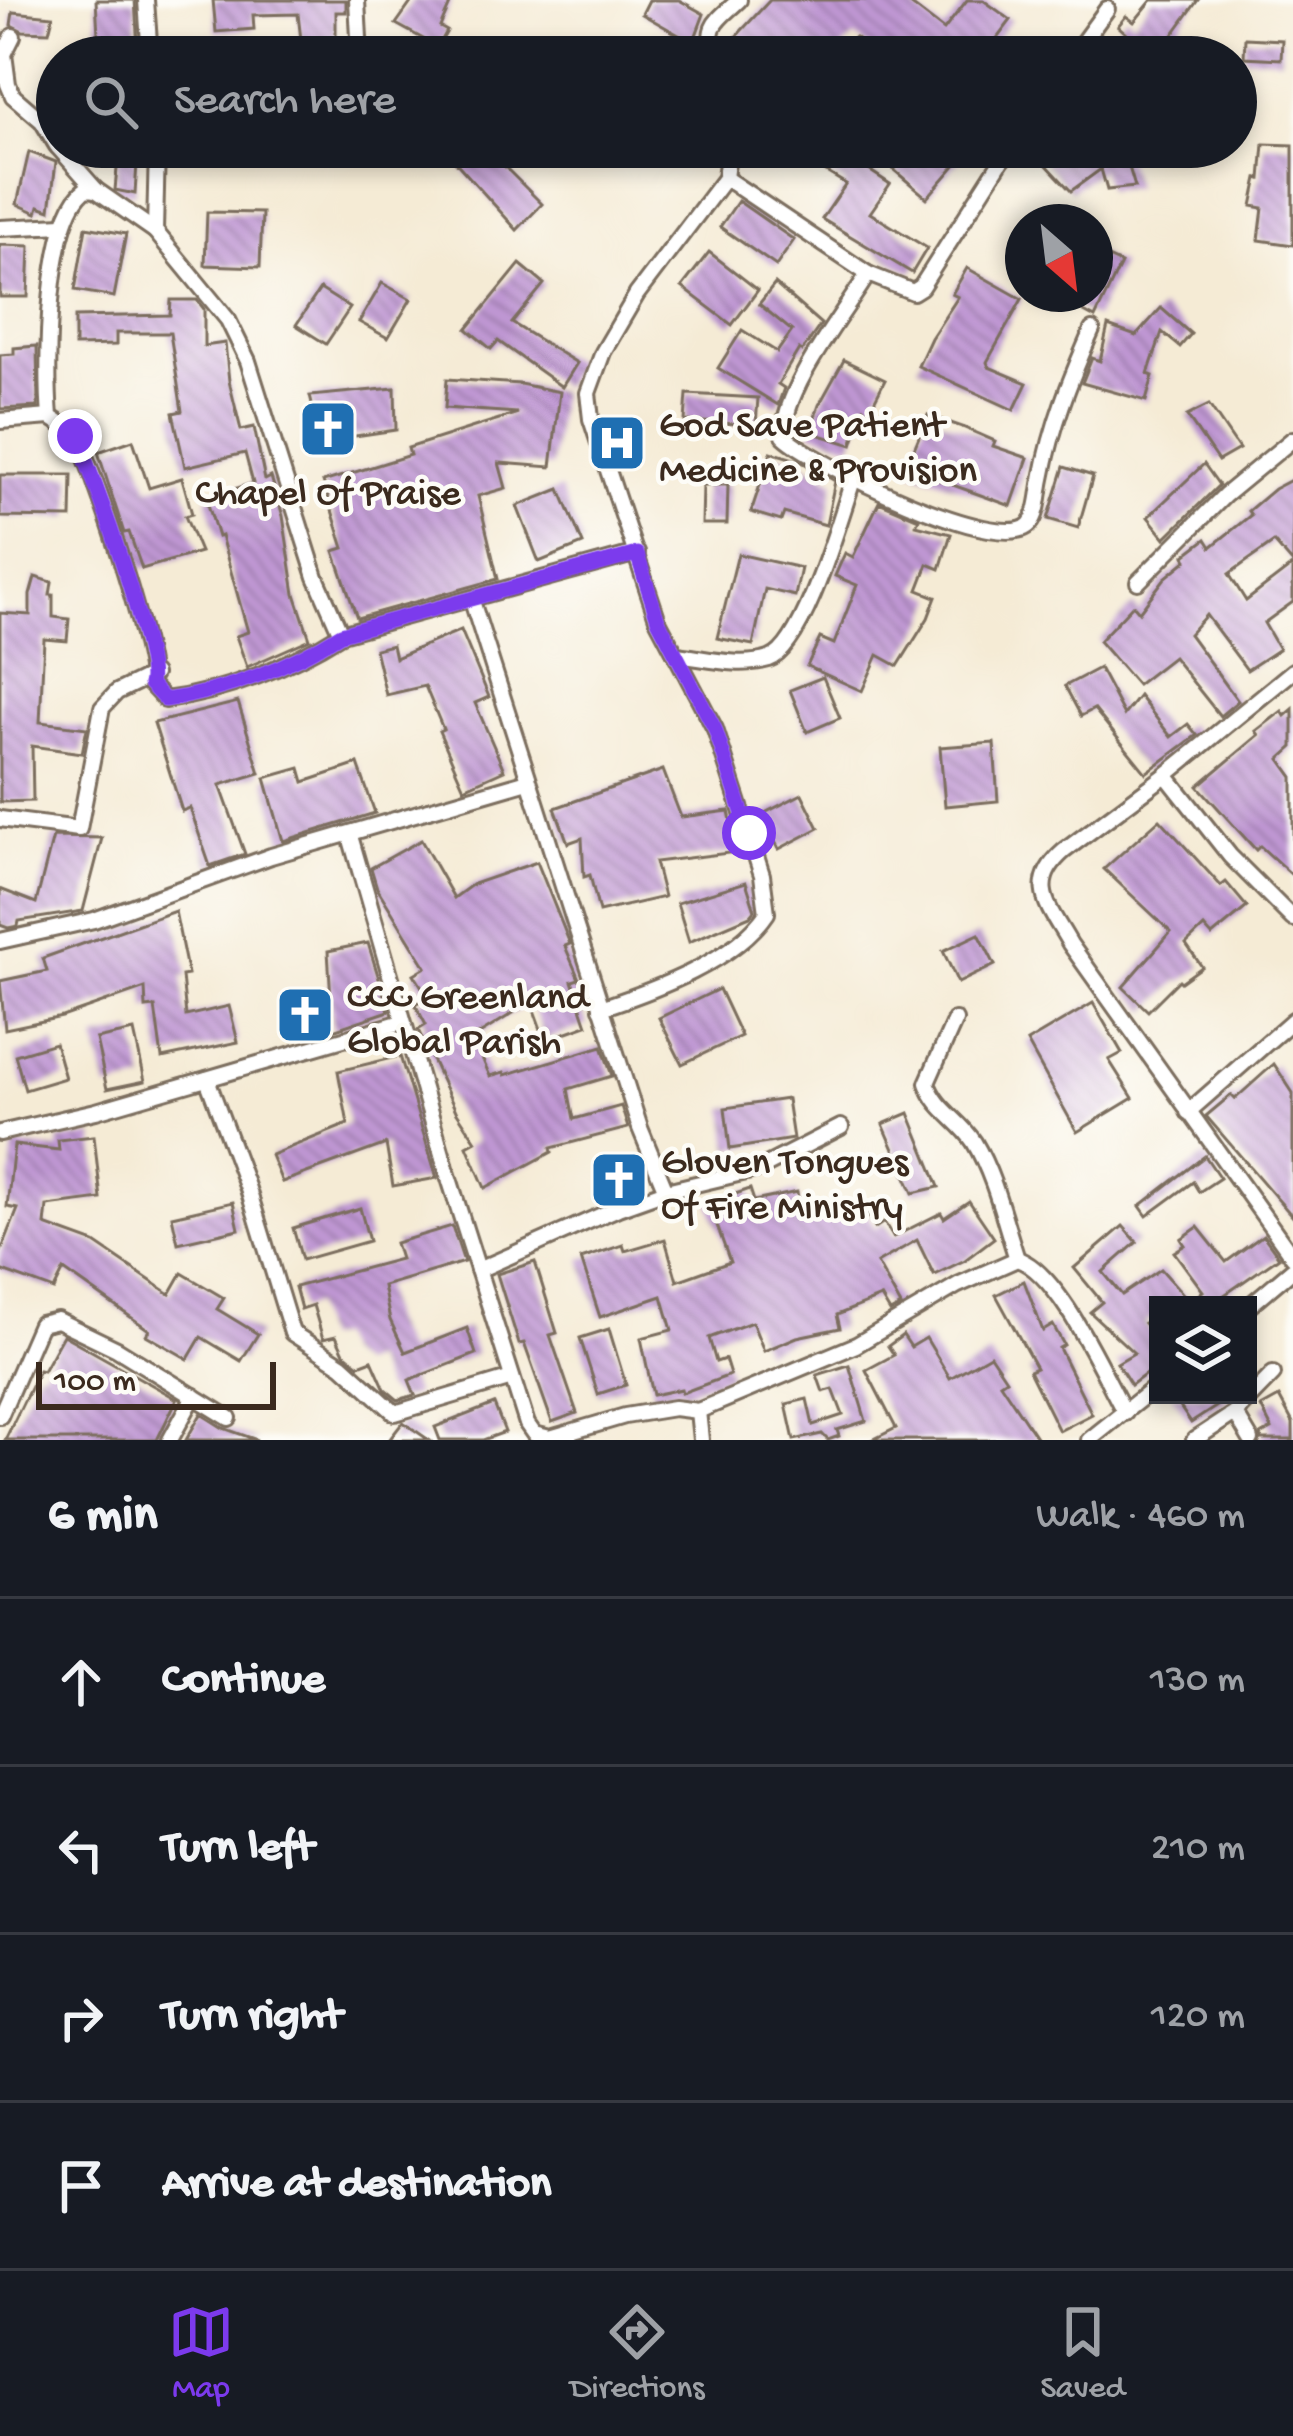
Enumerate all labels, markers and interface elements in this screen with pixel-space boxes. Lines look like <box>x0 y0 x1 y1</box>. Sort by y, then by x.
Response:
search box <box>36 36 1257 168</box>
icon: search <box>78 69 144 135</box>
text: Search here <box>174 76 396 129</box>
north arrow <box>1005 204 1113 312</box>
church icon: Chapel Of Praise <box>297 398 359 460</box>
place label: God Save Patient Medicine & Provision <box>659 405 978 496</box>
route end <box>48 409 102 463</box>
hospital icon: God Save Patient Medicine & Provision <box>586 412 648 474</box>
place label: Chapel Of Praise <box>195 473 462 519</box>
route start <box>722 806 776 860</box>
place label: CCC Greenland Global Parish <box>347 977 592 1068</box>
church icon: CCC Greenland Global Parish <box>274 984 336 1046</box>
place label: Gloven Tongues Of Fire Ministry <box>661 1142 910 1233</box>
church icon: Gloven Tongues Of Fire Ministry <box>588 1149 650 1211</box>
map controls <box>1149 1296 1257 1404</box>
button: layers <box>1149 1296 1257 1404</box>
scale bar <box>36 1356 276 1409</box>
text: 100 m <box>54 1364 136 1402</box>
text: 6 min <box>48 1488 157 1548</box>
text: Walk · 460 m <box>1036 1495 1245 1541</box>
icon: ahead <box>48 1649 114 1715</box>
text: Continue <box>162 1655 325 1708</box>
text: 130 m <box>1150 1659 1245 1705</box>
icon: left <box>48 1817 114 1883</box>
text: Turn left <box>162 1823 314 1876</box>
text: 210 m <box>1151 1827 1245 1873</box>
icon: right <box>48 1985 114 2051</box>
text: Turn right <box>162 1991 342 2044</box>
text: 120 m <box>1151 1995 1245 2041</box>
icon: arrive <box>48 2153 114 2219</box>
text: Arrive at destination <box>162 2159 551 2212</box>
tab: Map <box>168 2299 234 2409</box>
tab: Directions <box>570 2299 704 2409</box>
tab: Saved <box>1040 2299 1125 2409</box>

